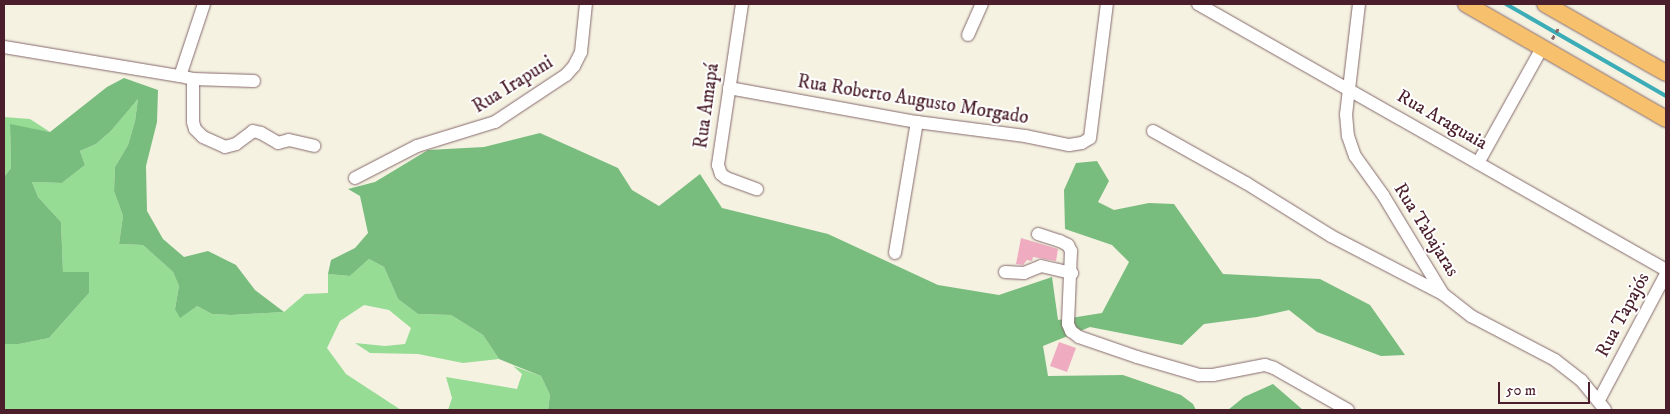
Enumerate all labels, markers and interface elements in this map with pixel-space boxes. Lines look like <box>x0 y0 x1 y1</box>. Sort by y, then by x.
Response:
street label: Rua Irapuni <box>469 51 557 119</box>
street label: Rua Amapá <box>690 62 724 150</box>
street label: Rua Roberto Augusto Morgado <box>796 70 1030 130</box>
street label: Rua Araguaia <box>1393 85 1491 155</box>
street label: Rua Tabajaras <box>1388 179 1464 281</box>
street label: Rua Tapajós <box>1591 269 1655 361</box>
scale bar <box>1500 372 1592 404</box>
text: 50 m <box>1506 381 1536 400</box>

